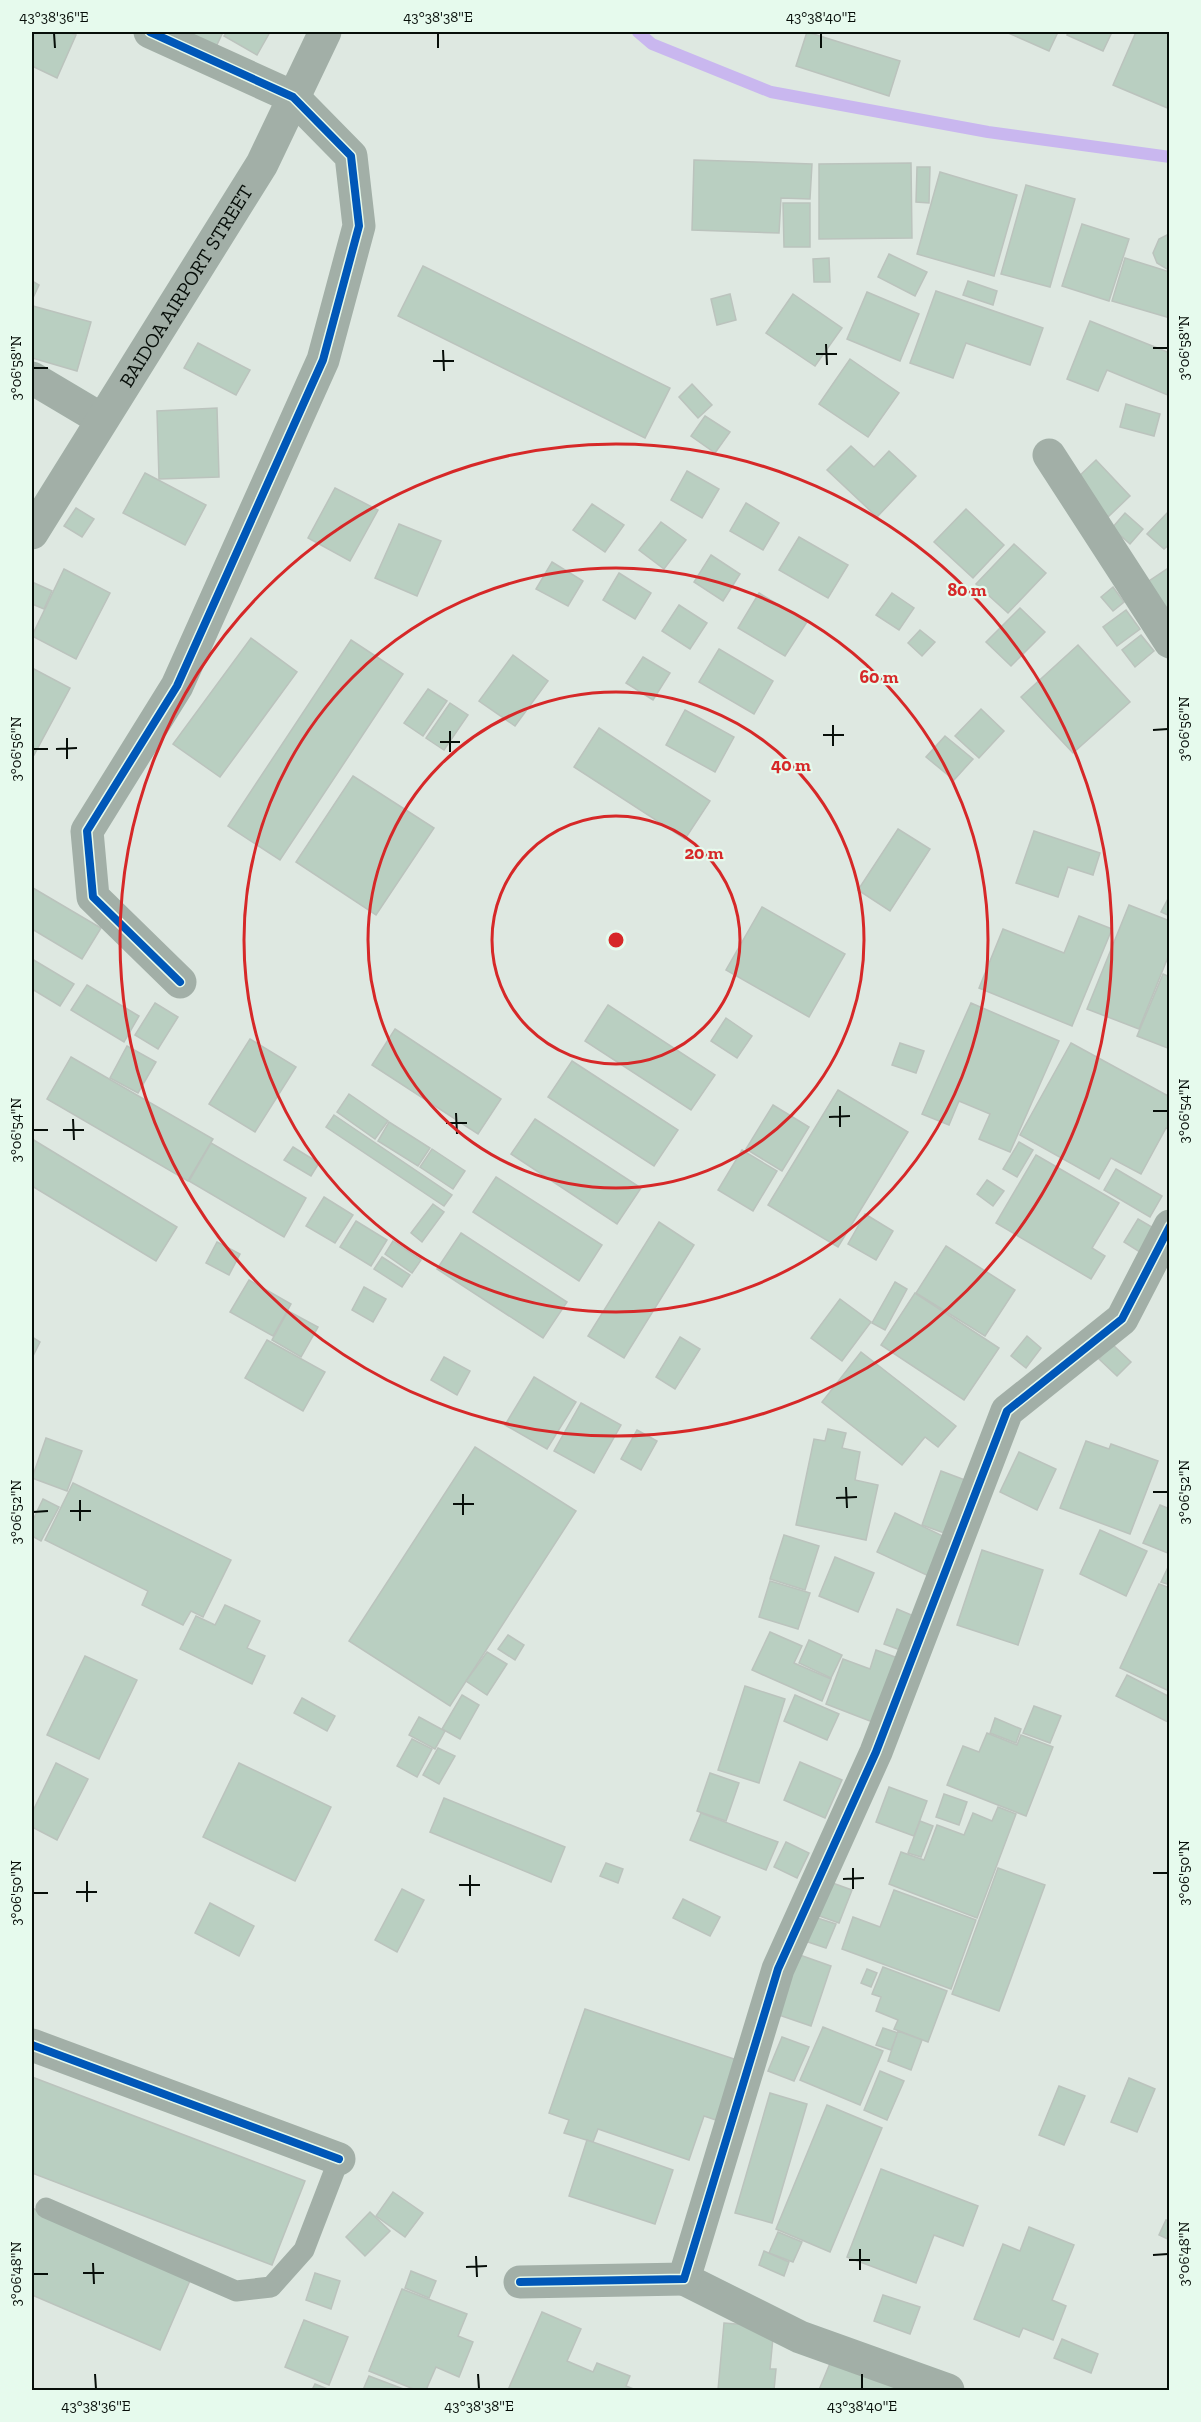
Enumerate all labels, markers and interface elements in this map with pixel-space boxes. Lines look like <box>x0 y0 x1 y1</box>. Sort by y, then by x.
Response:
text: 43°38'36"E <box>19 8 89 26</box>
text: 43°38'38"E <box>403 8 473 26</box>
text: 43°38'40"E <box>786 8 856 26</box>
street label: BAIDOA AIRPORT STREET <box>114 181 258 391</box>
text: 3°06'58"N <box>1175 315 1193 381</box>
text: 3°06'58"N <box>7 335 25 401</box>
text: 80 m <box>947 579 987 601</box>
text: 60 m <box>859 666 899 688</box>
text: 3°06'56"N <box>1175 696 1193 762</box>
text: 3°06'56"N <box>7 716 25 782</box>
text: 40 m <box>771 754 811 776</box>
text: 20 m <box>684 842 724 864</box>
centre of rings <box>606 930 626 950</box>
text: 3°06'54"N <box>1175 1079 1193 1143</box>
text: 3°06'54"N <box>7 1098 25 1162</box>
text: 3°06'52"N <box>1175 1460 1193 1524</box>
text: 3°06'52"N <box>7 1480 25 1544</box>
text: 3°06'50"N <box>1175 1840 1193 1906</box>
text: 3°06'50"N <box>7 1860 25 1926</box>
text: 3°06'48"N <box>1175 2222 1193 2286</box>
text: 3°06'48"N <box>7 2242 25 2306</box>
text: 43°38'36"E <box>61 2397 131 2415</box>
text: 43°38'38"E <box>444 2397 514 2415</box>
text: 43°38'40"E <box>827 2397 897 2415</box>

